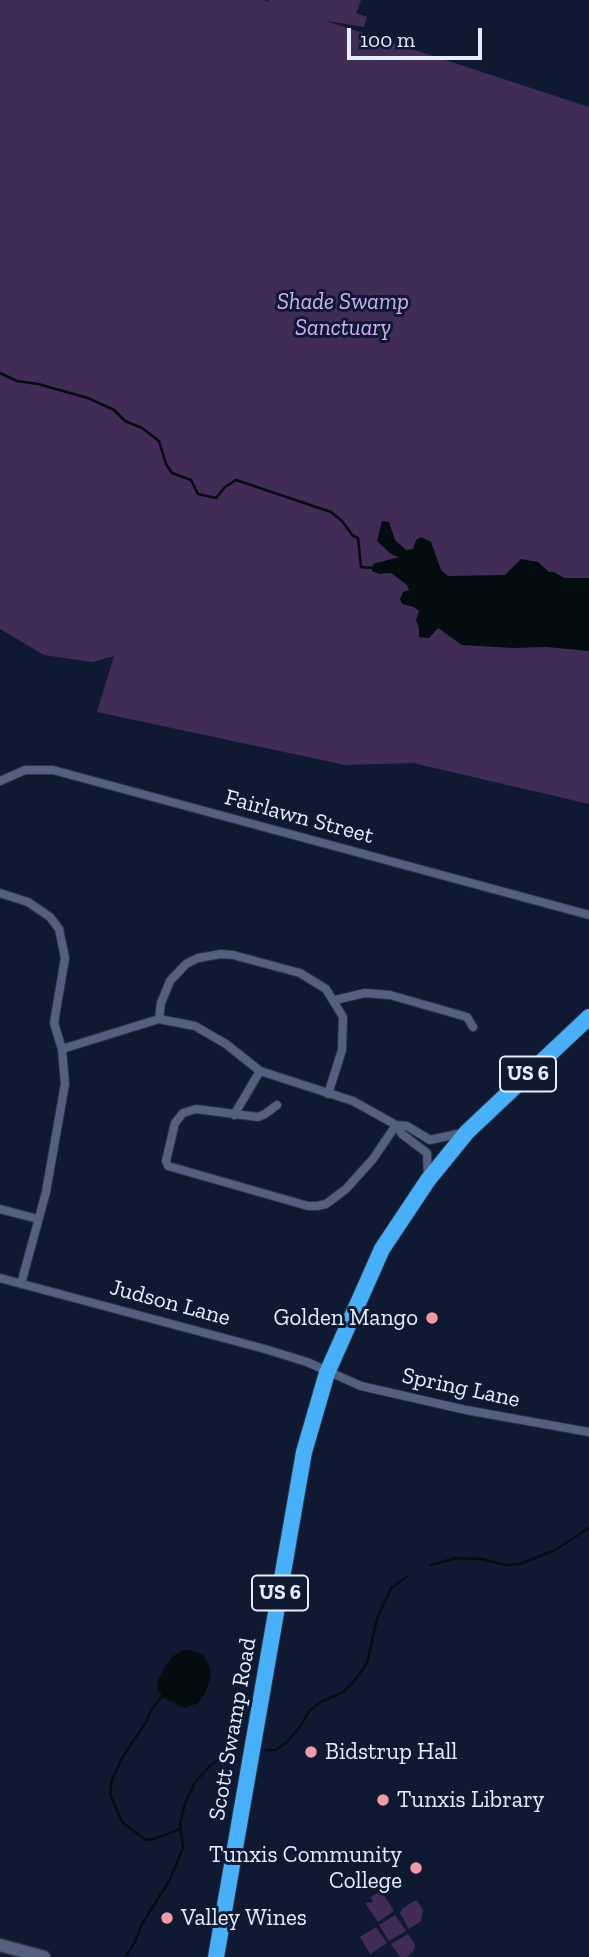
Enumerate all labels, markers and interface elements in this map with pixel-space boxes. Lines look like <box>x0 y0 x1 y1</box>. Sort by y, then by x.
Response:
scale bar <box>351 14 486 58</box>
text: 100 m <box>360 27 415 52</box>
park label: Shade Swamp Sanctuary <box>277 288 409 342</box>
street label: Fairlawn Street <box>222 784 376 850</box>
road number: US 6 <box>500 1056 556 1092</box>
street label: Judson Lane <box>107 1274 233 1332</box>
place label: Golden Mango <box>274 1304 418 1332</box>
marker: Golden Mango <box>424 1310 440 1326</box>
street label: Spring Lane <box>400 1362 522 1414</box>
road number: US 6 <box>252 1576 308 1610</box>
street label: Scott Swamp Road <box>203 1636 263 1822</box>
place label: Bidstrup Hall <box>325 1738 457 1766</box>
marker: Bidstrup Hall <box>303 1744 319 1760</box>
place label: Tunxis Library <box>397 1786 544 1814</box>
marker: Tunxis Library <box>375 1792 391 1808</box>
place label: Tunxis Community College <box>209 1841 402 1895</box>
marker: Tunxis Community College <box>408 1860 424 1876</box>
place label: Valley Wines <box>181 1904 307 1932</box>
marker: Valley Wines <box>159 1910 175 1926</box>

